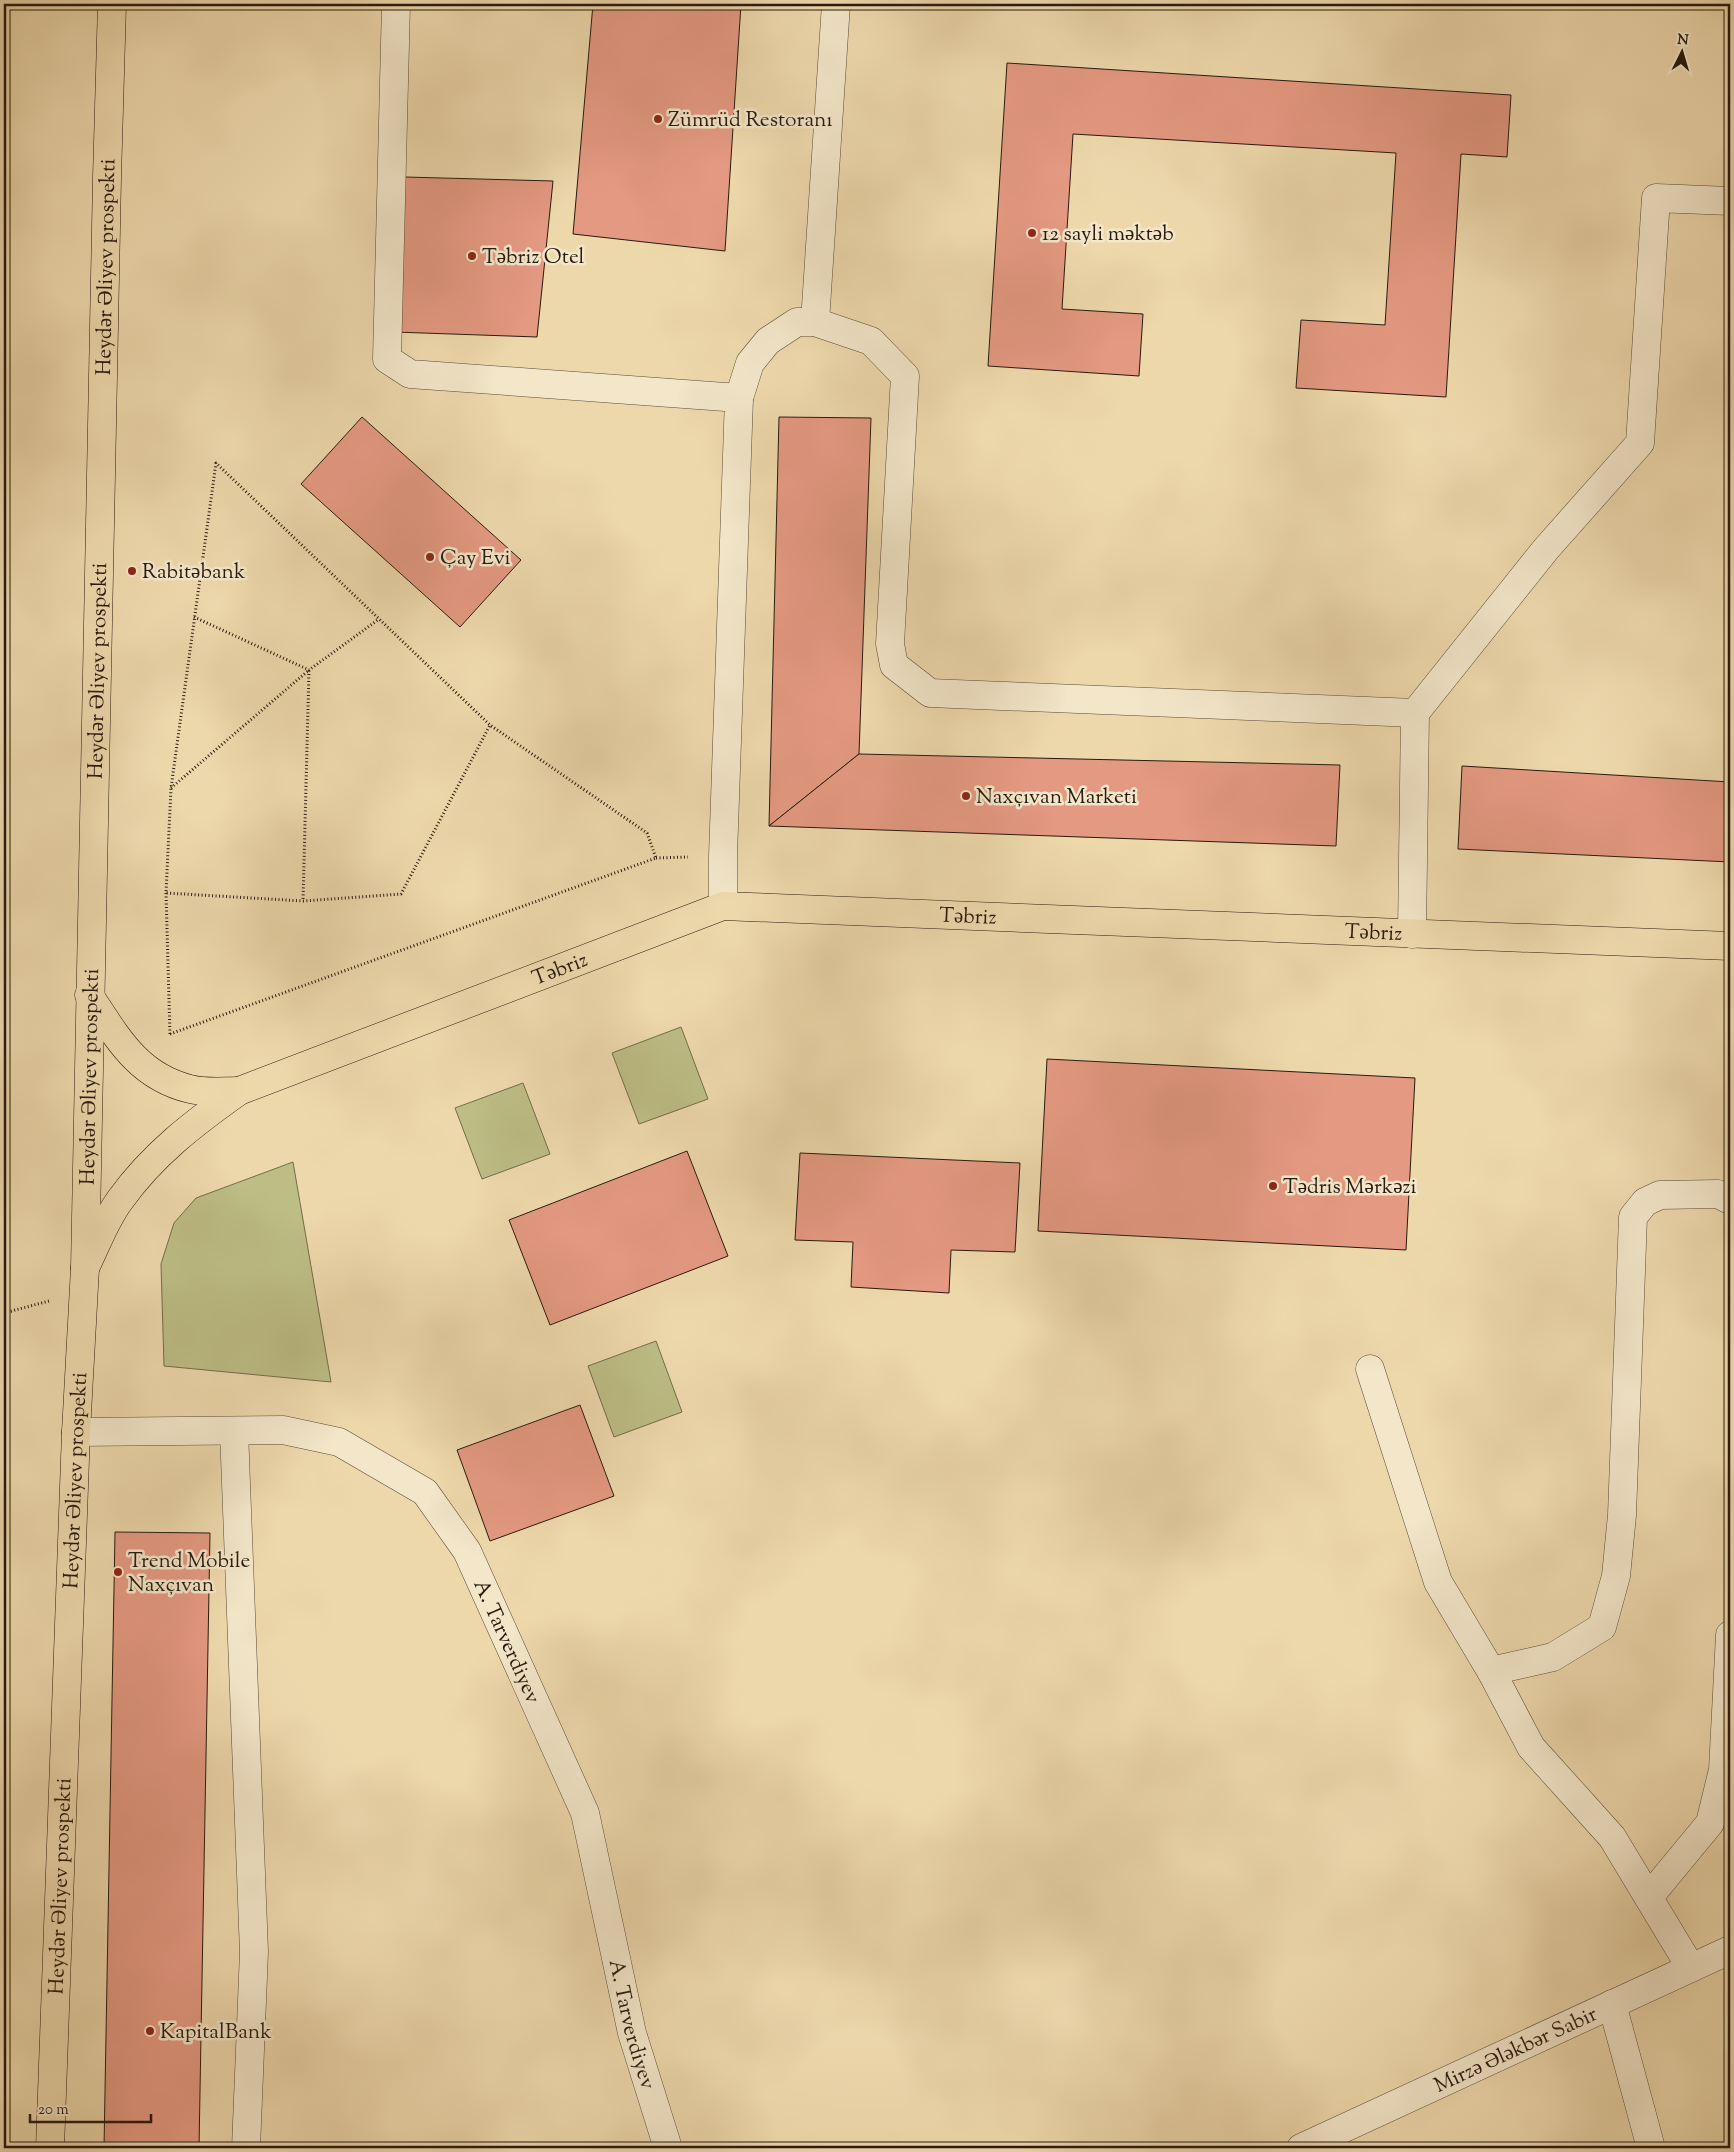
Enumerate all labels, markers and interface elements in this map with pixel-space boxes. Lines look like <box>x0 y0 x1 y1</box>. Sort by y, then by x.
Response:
north arrow <box>1656 28 1706 78</box>
text: N <box>1677 31 1689 51</box>
place label: Zümrüd Restoranı <box>668 106 833 136</box>
marker: Zümrüd Restoranı <box>652 113 664 125</box>
street label: Heydər Əliyev prospekti <box>90 158 125 376</box>
place label: 12 sayli məktəb <box>1042 220 1174 250</box>
marker: 12 sayli məktəb <box>1026 227 1038 239</box>
place label: Təbriz Otel <box>482 243 585 273</box>
marker: Təbriz Otel <box>466 250 478 262</box>
place label: Çay Evi <box>440 544 511 574</box>
marker: Çay Evi <box>424 551 436 563</box>
place label: Rabitəbank <box>142 558 246 588</box>
street label: Heydər Əliyev prospekti <box>82 562 116 780</box>
marker: Rabitəbank <box>126 565 138 577</box>
place label: Naxçıvan Marketi <box>976 783 1137 813</box>
marker: Naxçıvan Marketi <box>960 790 972 802</box>
street label: Təbriz <box>939 902 997 934</box>
street label: Təbriz <box>1344 918 1403 950</box>
street label: Təbriz <box>528 946 593 995</box>
street label: Heydər Əliyev prospekti <box>74 968 108 1185</box>
place label: Tədris Mərkəzi <box>1283 1173 1416 1203</box>
marker: Tədris Mərkəzi <box>1267 1180 1279 1192</box>
street label: Heydər Əliyev prospekti <box>57 1371 96 1589</box>
place label: Trend Mobile Naxçıvan <box>128 1547 250 1601</box>
marker: Trend Mobile Naxçıvan <box>112 1566 124 1578</box>
street label: A. Tarverdiyev <box>465 1575 547 1709</box>
street label: Heydər Əliyev prospekti <box>43 1777 80 1995</box>
street label: A. Tarverdiyev <box>600 1957 662 2094</box>
street label: Mirzə Ələkbər Sabir <box>1430 2000 1603 2102</box>
place label: KapitalBank <box>160 2018 272 2048</box>
marker: KapitalBank <box>144 2025 156 2037</box>
scale bar <box>30 2092 151 2124</box>
text: 20 m <box>38 2100 69 2121</box>

